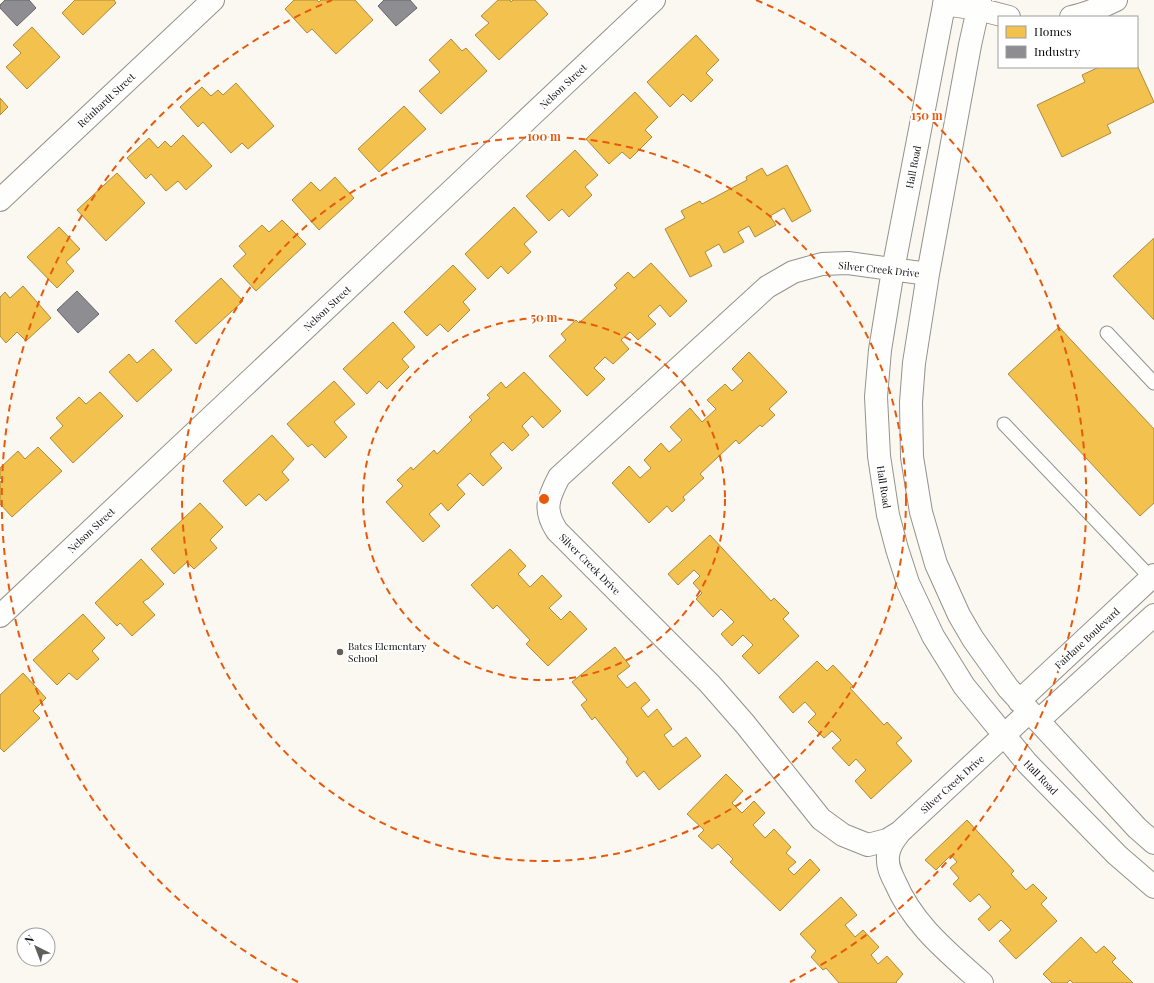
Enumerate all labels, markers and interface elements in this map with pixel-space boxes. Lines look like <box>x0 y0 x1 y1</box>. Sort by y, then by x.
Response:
legend <box>998 16 1138 68</box>
text: Homes <box>1034 23 1072 39</box>
text: Industry <box>1034 43 1080 59</box>
street label: Nelson Street <box>536 60 590 112</box>
street label: Reinhardt Street <box>74 69 138 130</box>
text: 150 m <box>911 107 943 123</box>
text: 100 m <box>527 128 561 144</box>
street label: Hall Road <box>902 144 924 190</box>
street label: Silver Creek Drive <box>838 258 920 280</box>
street label: Nelson Street <box>300 282 354 334</box>
text: 50 m <box>531 309 558 325</box>
street label: Hall Road <box>874 464 894 510</box>
centre of rings <box>537 492 551 506</box>
street label: Nelson Street <box>64 504 118 556</box>
street label: Silver Creek Drive <box>556 530 624 598</box>
street label: Fairlane Boulevard <box>1051 604 1123 672</box>
place label: Bates Elementary School <box>348 639 427 665</box>
marker: Bates Elementary School <box>335 647 345 657</box>
street label: Silver Creek Drive <box>917 752 987 816</box>
street label: Hall Road <box>1021 757 1061 798</box>
north arrow <box>16 927 56 967</box>
text: N <box>21 931 37 947</box>

